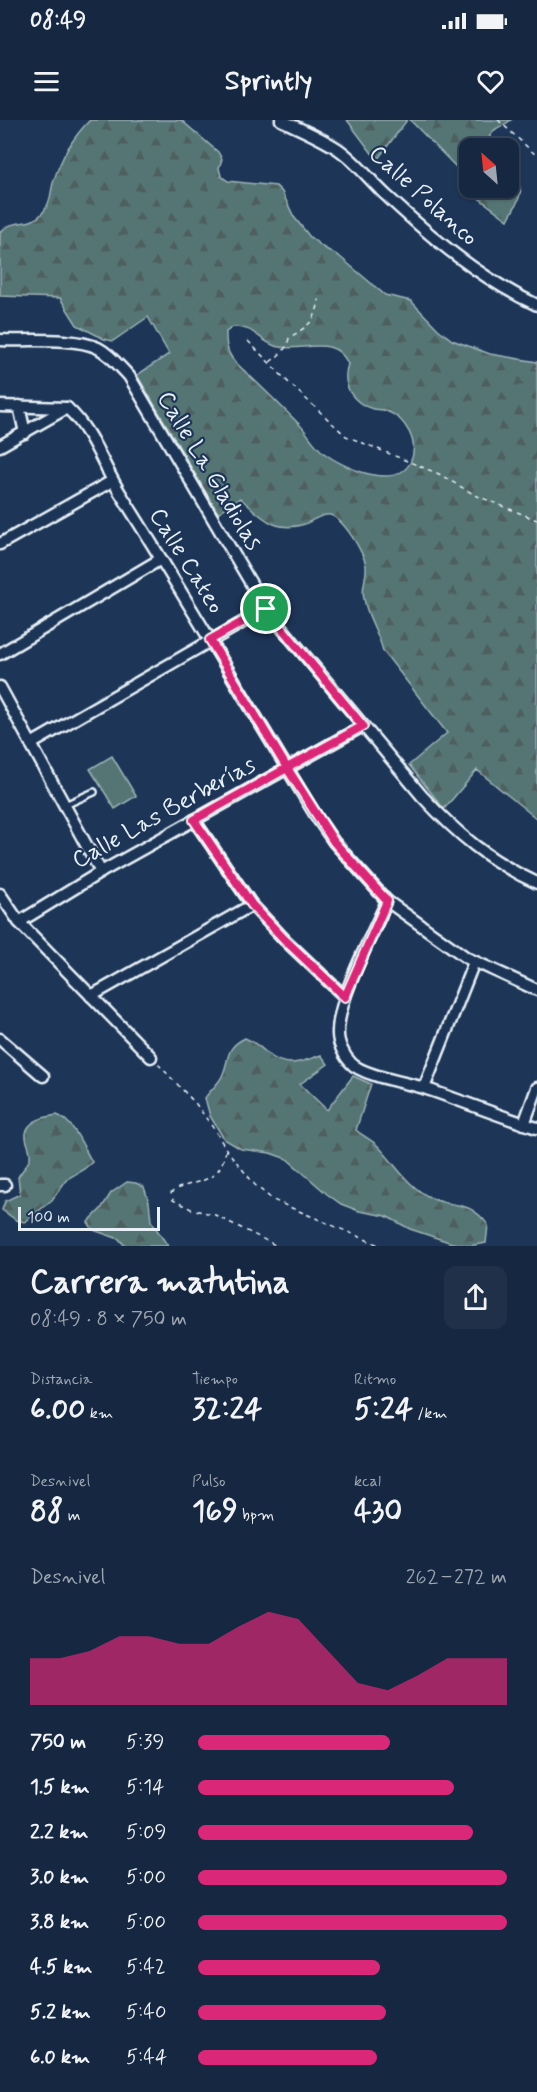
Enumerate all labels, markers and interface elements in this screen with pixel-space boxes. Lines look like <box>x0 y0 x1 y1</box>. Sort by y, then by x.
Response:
text: 08:49 <box>30 7 86 35</box>
text: Sprintly <box>225 64 312 99</box>
icon: menu <box>30 65 63 98</box>
icon: heart <box>474 65 507 98</box>
north arrow <box>459 138 519 198</box>
map controls <box>459 138 519 198</box>
street label: Calle Polanco <box>362 139 484 253</box>
street label: Calle La Gladiolas <box>149 386 269 556</box>
street label: Calle Cateo <box>141 502 231 620</box>
pin <box>240 583 291 634</box>
icon: arrive <box>249 592 282 625</box>
street label: Calle Las Berberías <box>67 749 262 876</box>
scale bar <box>18 1204 160 1232</box>
text: 100 m <box>27 1207 70 1228</box>
text: Carrera matutina <box>30 1261 290 1305</box>
button: share <box>444 1266 507 1329</box>
text: 08:49 · 8 × 750 m <box>30 1306 187 1333</box>
text: Distancia <box>30 1369 92 1390</box>
text: Tiempo <box>192 1369 238 1390</box>
text: Ritmo <box>354 1369 396 1390</box>
text: 6.00 <box>30 1390 86 1429</box>
text: 32:24 <box>192 1390 262 1429</box>
text: 5:24 <box>354 1390 413 1429</box>
text: km <box>86 1403 113 1424</box>
text: /km <box>413 1403 448 1424</box>
text: Desnivel <box>30 1471 90 1492</box>
text: Pulso <box>192 1471 226 1492</box>
text: kcal <box>354 1471 381 1492</box>
text: 88 <box>30 1492 63 1531</box>
text: 169 <box>192 1492 238 1531</box>
text: 430 <box>354 1492 402 1531</box>
text: m <box>63 1505 80 1526</box>
text: bpm <box>238 1505 274 1526</box>
text: Desnivel <box>30 1564 105 1591</box>
text: 262–272 m <box>406 1564 507 1591</box>
text: 750 m <box>30 1729 86 1756</box>
text: 5:39 <box>126 1729 164 1756</box>
text: 1.5 km <box>30 1774 90 1801</box>
text: 5:14 <box>126 1774 164 1801</box>
text: 2.2 km <box>30 1819 88 1846</box>
text: 5:09 <box>126 1819 166 1846</box>
text: 3.0 km <box>30 1864 89 1891</box>
text: 5:00 <box>126 1864 166 1891</box>
text: 3.8 km <box>30 1909 89 1936</box>
text: 5:00 <box>126 1909 166 1936</box>
text: 4.5 km <box>30 1954 92 1981</box>
text: 5:42 <box>126 1954 166 1981</box>
text: 5.2 km <box>30 1999 91 2026</box>
text: 5:40 <box>126 1999 166 2026</box>
text: 6.0 km <box>30 2044 90 2071</box>
text: 5:44 <box>126 2044 167 2071</box>

